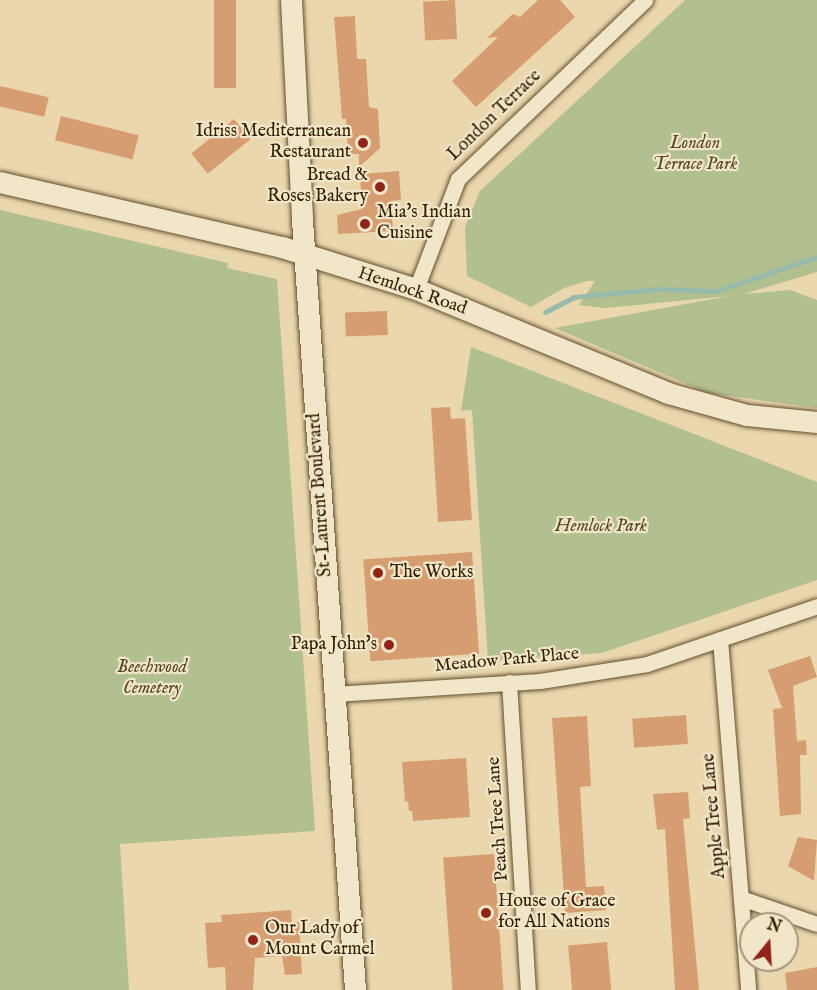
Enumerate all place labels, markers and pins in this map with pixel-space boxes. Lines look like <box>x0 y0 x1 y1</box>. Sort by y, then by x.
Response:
place label: Idriss Mediterranean Restaurant <box>196 122 351 164</box>
marker: Idriss Mediterranean Restaurant <box>356 136 370 150</box>
place label: Bread & Roses Bakery <box>267 166 368 208</box>
marker: Bread & Roses Bakery <box>373 180 387 194</box>
place label: Mia's Indian Cuisine <box>377 203 471 246</box>
marker: Mia's Indian Cuisine <box>358 217 372 231</box>
place label: The Works <box>390 562 473 584</box>
marker: The Works <box>371 566 385 580</box>
place label: Papa John's <box>291 634 377 656</box>
marker: Papa John's <box>382 638 396 652</box>
place label: House of Grace for All Nations <box>498 892 615 934</box>
marker: House of Grace for All Nations <box>479 906 493 920</box>
place label: Our Lady of Mount Carmel <box>265 919 375 962</box>
marker: Our Lady of Mount Carmel <box>246 933 260 947</box>

